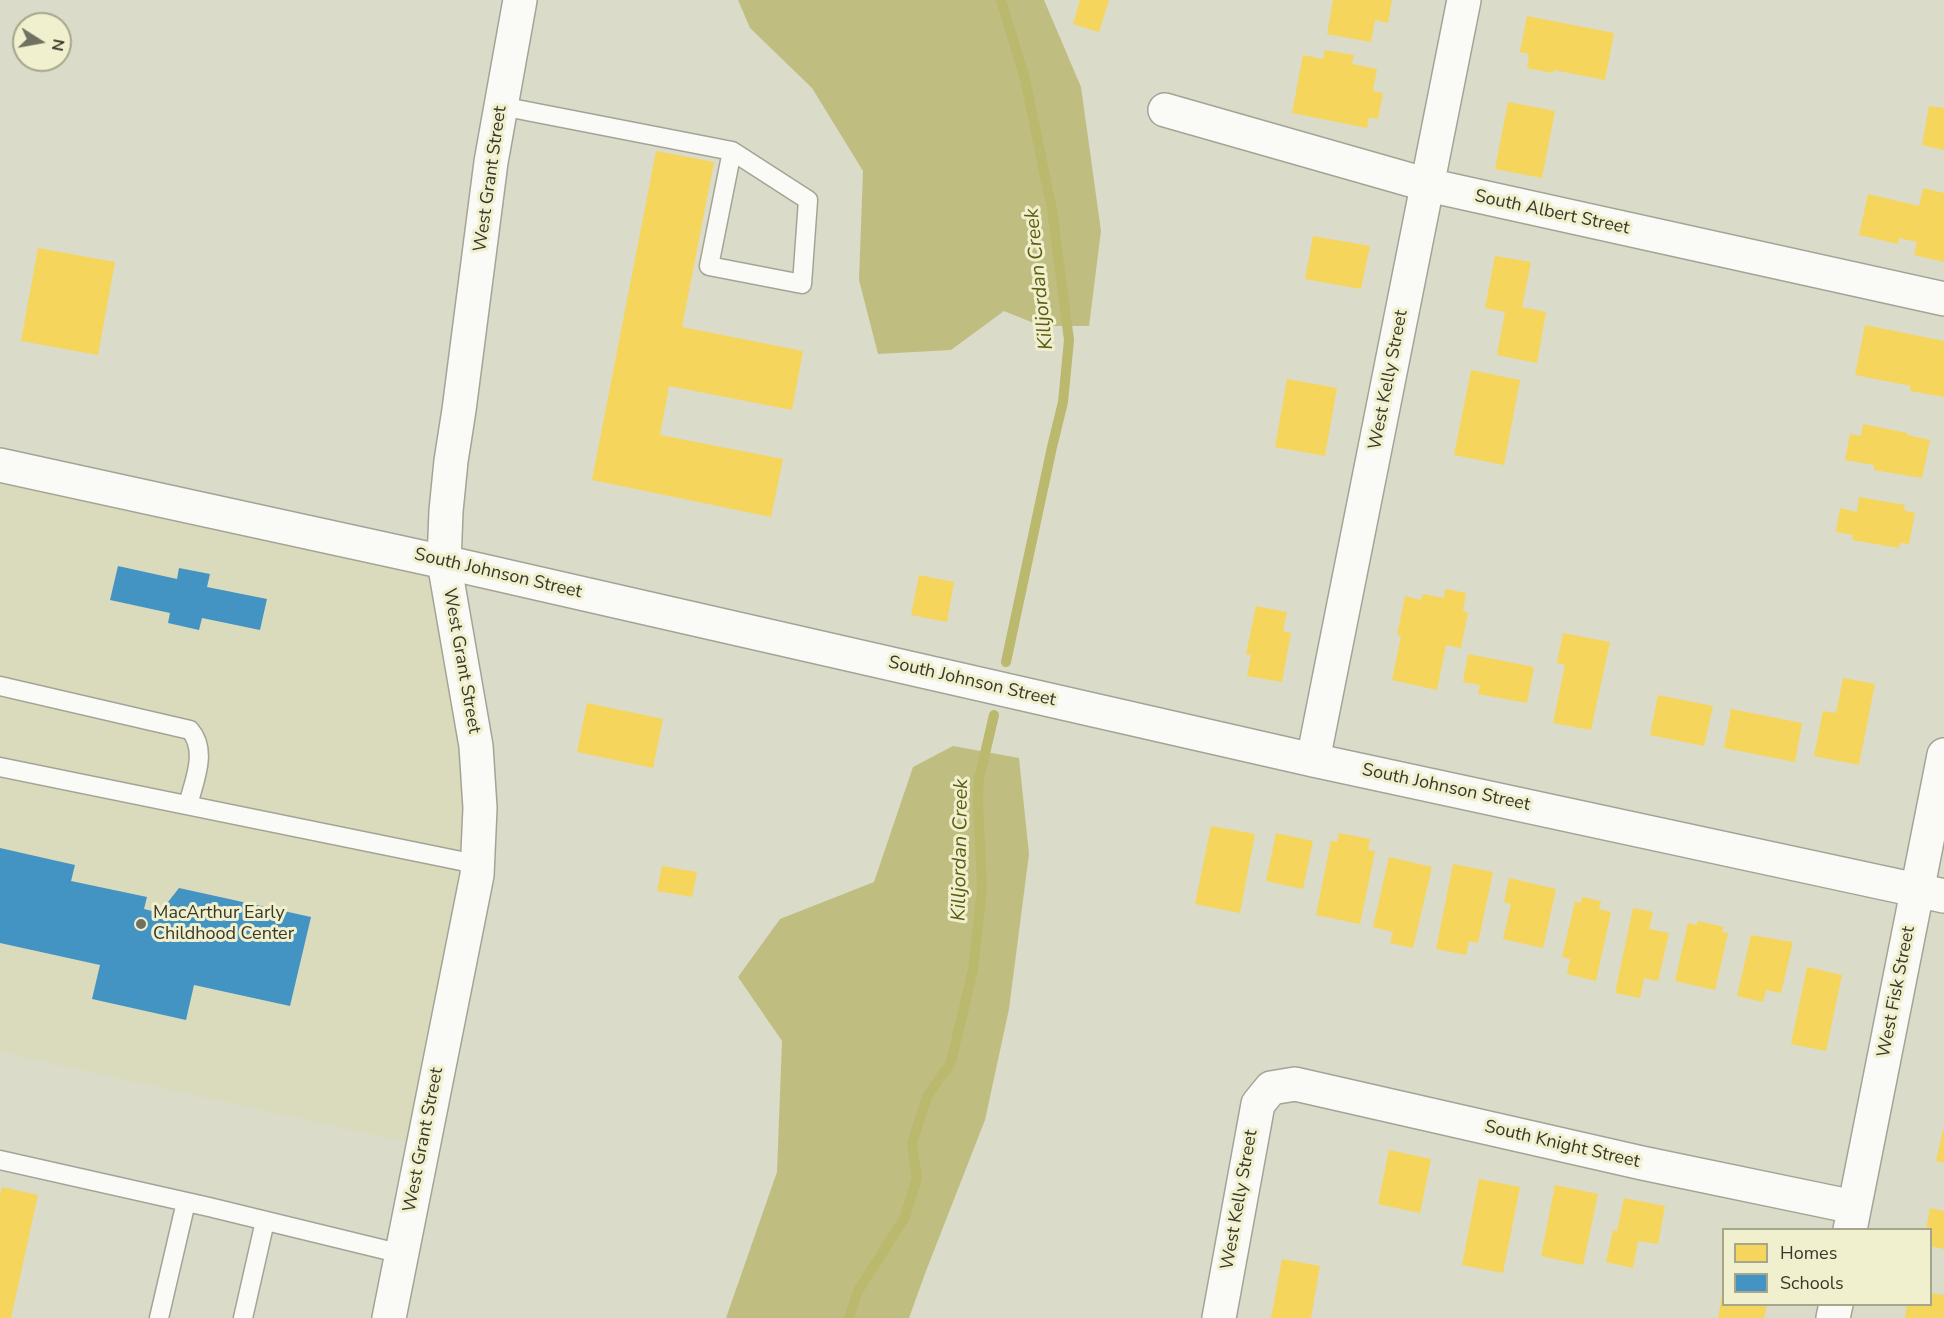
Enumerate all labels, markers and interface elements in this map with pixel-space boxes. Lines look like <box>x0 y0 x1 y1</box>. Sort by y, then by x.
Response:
north arrow <box>12 12 72 72</box>
text: N <box>46 37 70 53</box>
street label: West Grant Street <box>470 105 512 253</box>
street label: South Albert Street <box>1473 186 1631 240</box>
water label: Killjordan Creek <box>1021 207 1059 351</box>
street label: West Kelly Street <box>1365 308 1413 452</box>
street label: South Johnson Street <box>412 544 584 604</box>
street label: West Grant Street <box>438 587 484 735</box>
street label: South Johnson Street <box>886 652 1058 712</box>
street label: South Johnson Street <box>1360 760 1532 816</box>
water label: Killjordan Creek <box>948 779 974 921</box>
place label: MacArthur Early Childhood Center <box>153 903 294 946</box>
marker: MacArthur Early Childhood Center <box>134 917 148 931</box>
street label: West Fisk Street <box>1874 925 1920 1059</box>
street label: West Grant Street <box>399 1066 449 1214</box>
street label: South Knight Street <box>1482 1117 1642 1173</box>
street label: West Kelly Street <box>1217 1128 1263 1272</box>
legend <box>1722 1228 1932 1306</box>
text: Homes <box>1780 1241 1837 1265</box>
text: Schools <box>1780 1271 1844 1295</box>

